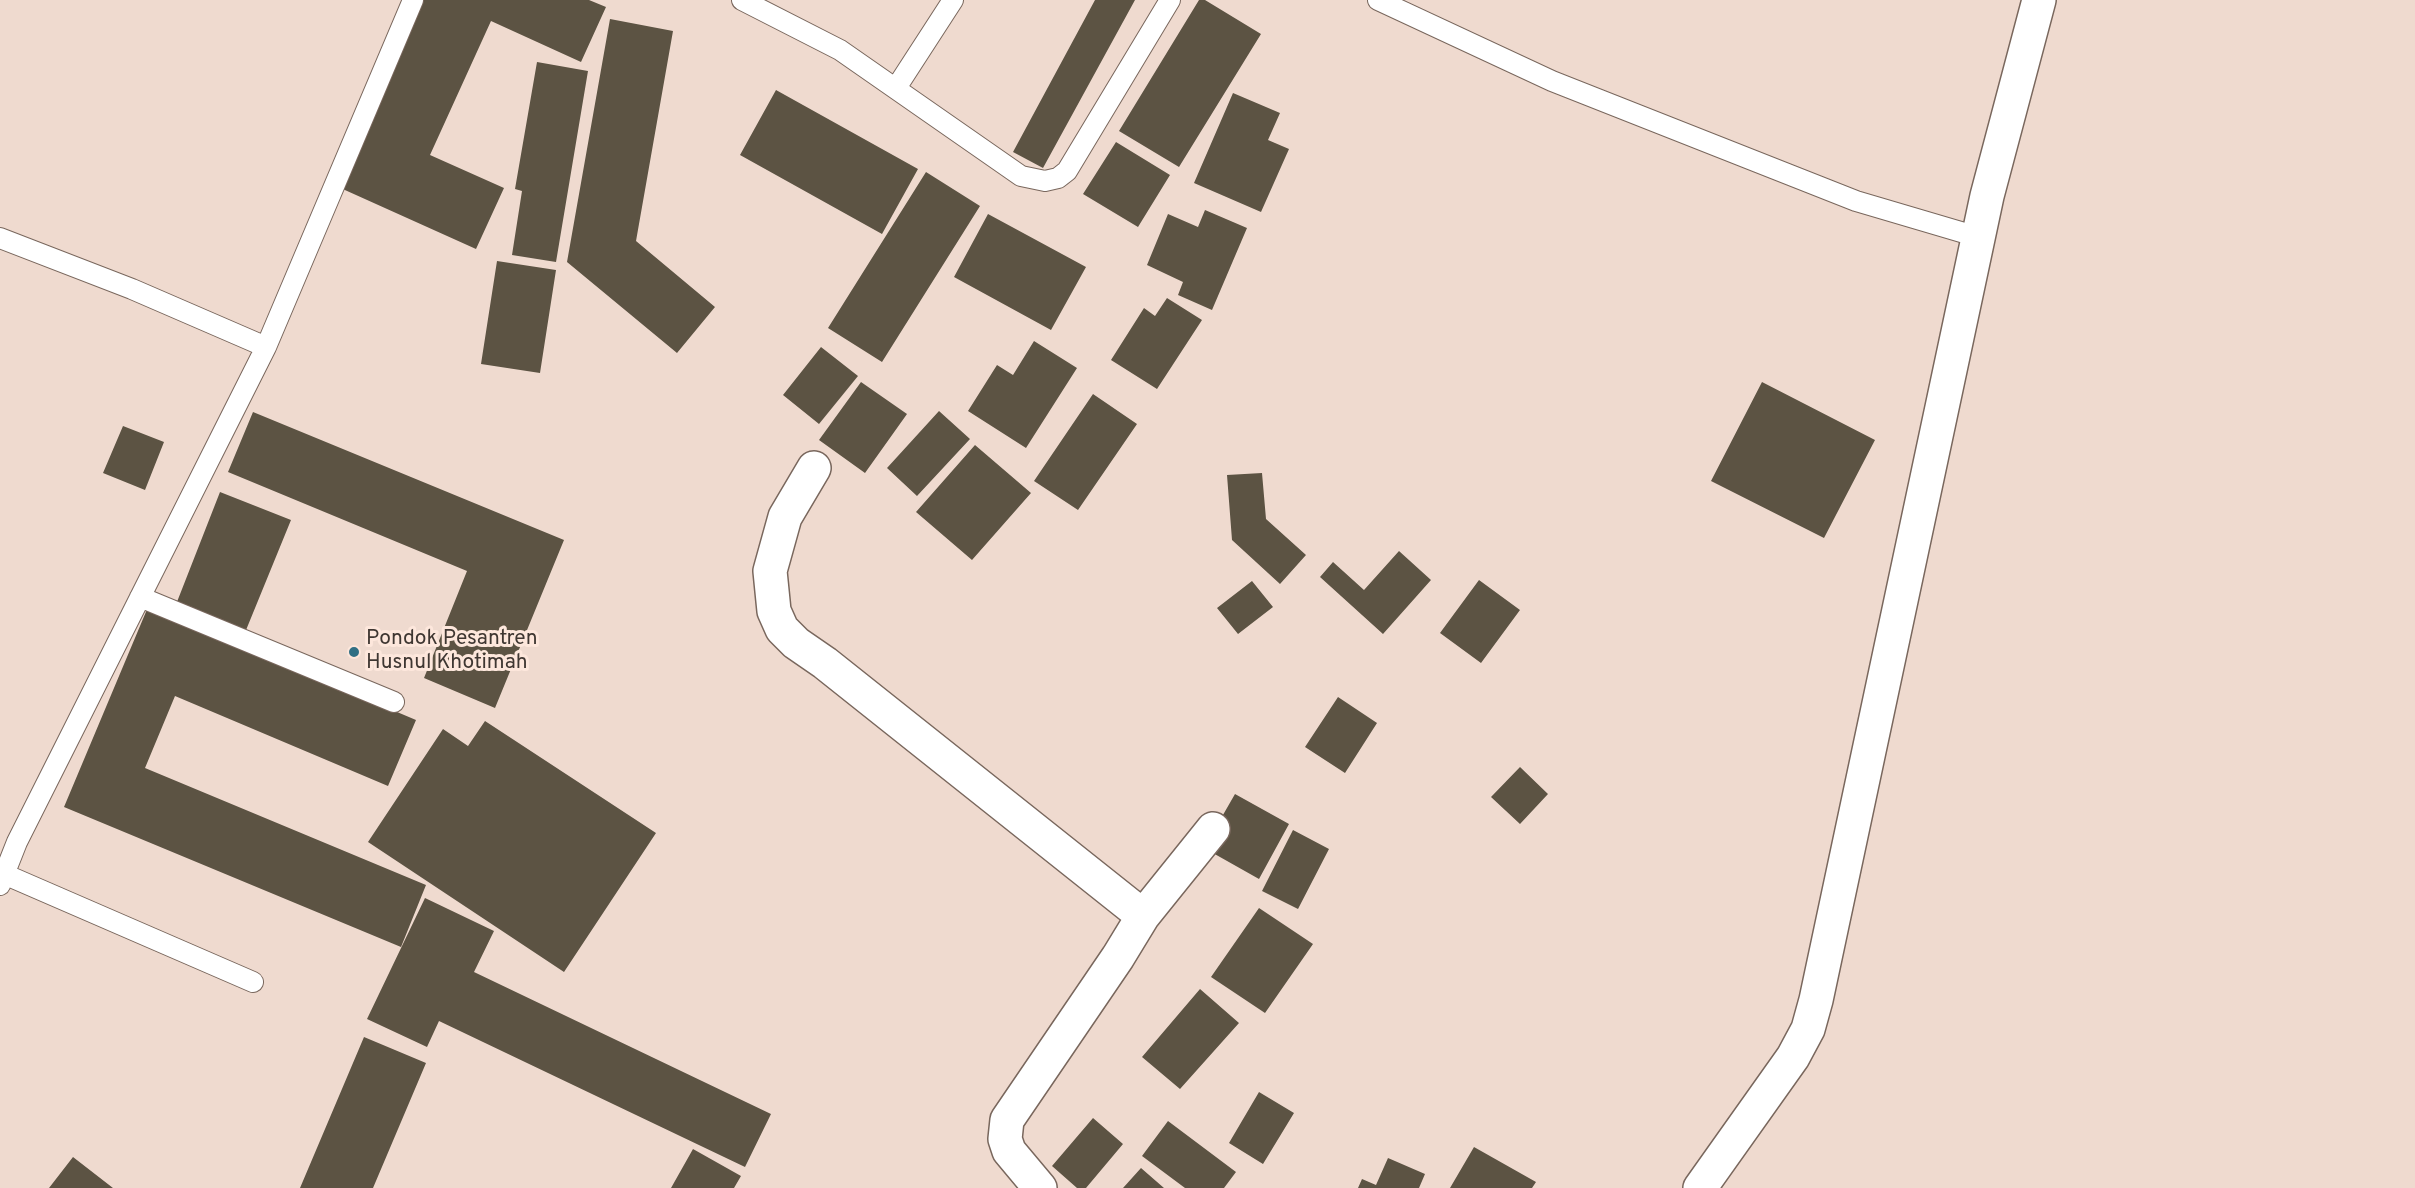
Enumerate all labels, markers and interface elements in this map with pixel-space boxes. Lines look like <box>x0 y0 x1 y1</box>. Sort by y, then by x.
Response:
place label: Pondok Pesantren Husnul Khotimah <box>366 627 538 677</box>
marker: Pondok Pesantren Husnul Khotimah <box>347 645 361 659</box>

